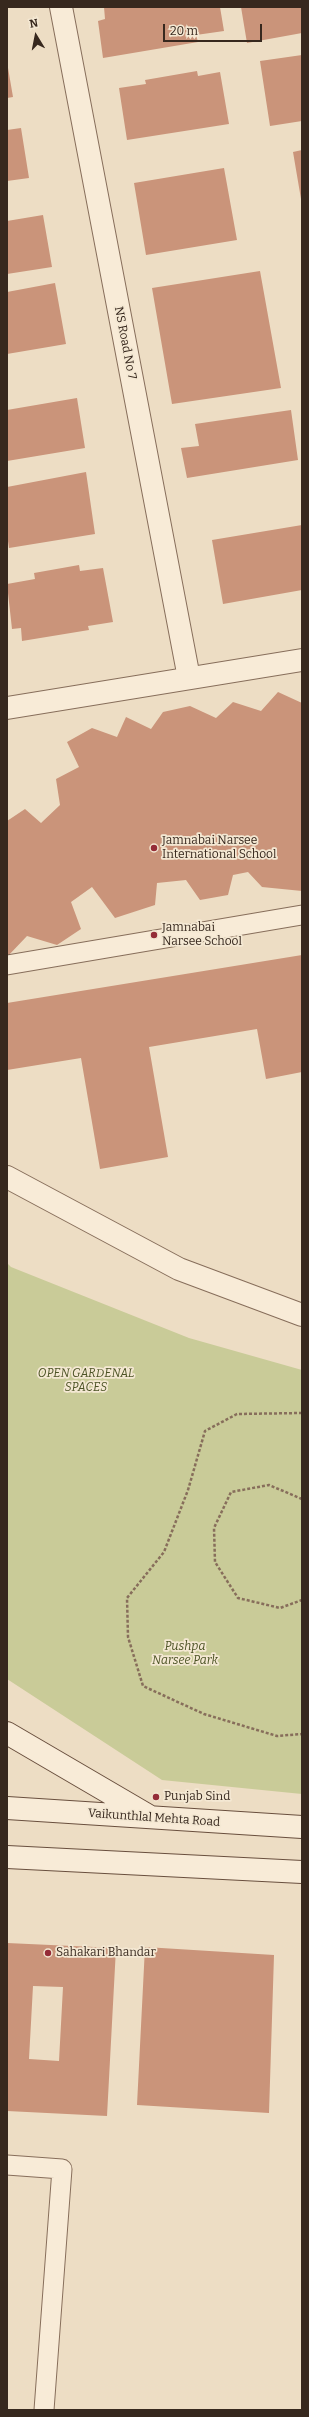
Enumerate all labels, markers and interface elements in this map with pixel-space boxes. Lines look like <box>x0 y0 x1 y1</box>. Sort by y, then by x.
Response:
north arrow <box>16 16 56 56</box>
scale bar <box>165 16 264 42</box>
text: N <box>29 17 39 31</box>
text: 20 m <box>170 24 198 38</box>
street label: NS Road No 7 <box>111 305 139 381</box>
place label: Jamnabai Narsee International School <box>162 834 276 862</box>
marker: Jamnabai Narsee International School <box>149 843 159 853</box>
place label: Jamnabai Narsee School <box>162 921 242 949</box>
marker: Jamnabai Narsee School <box>149 930 159 940</box>
park label: OPEN GARDENAL SPACES <box>38 1367 134 1395</box>
park label: Pushpa Narsee Park <box>152 1640 218 1668</box>
place label: Punjab Sind <box>164 1790 230 1804</box>
marker: Punjab Sind <box>151 1792 161 1802</box>
street label: Vaikunthlal Mehta Road <box>87 1806 221 1830</box>
place label: Sahakari Bhandar <box>56 1946 156 1960</box>
marker: Sahakari Bhandar <box>43 1948 53 1958</box>

